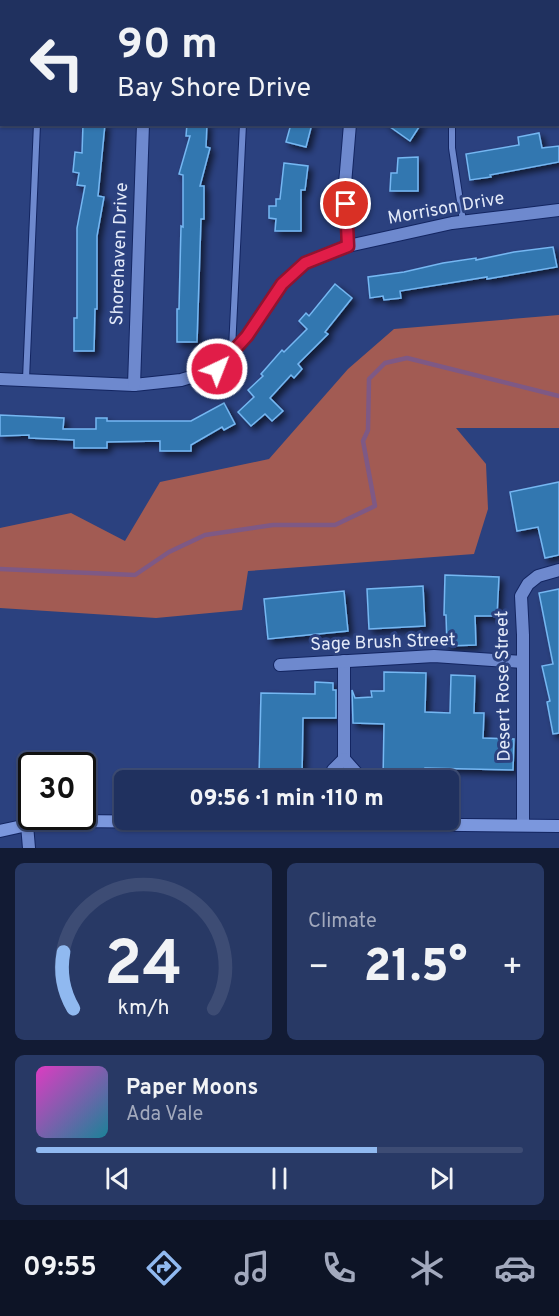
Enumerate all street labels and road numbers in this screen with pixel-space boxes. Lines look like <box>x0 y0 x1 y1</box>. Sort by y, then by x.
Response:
street label: Shorehaven Drive <box>106 182 134 326</box>
street label: Morrison Drive <box>386 187 506 231</box>
street label: Desert Rose Street <box>491 610 517 762</box>
street label: Sage Brush Street <box>310 629 456 657</box>

